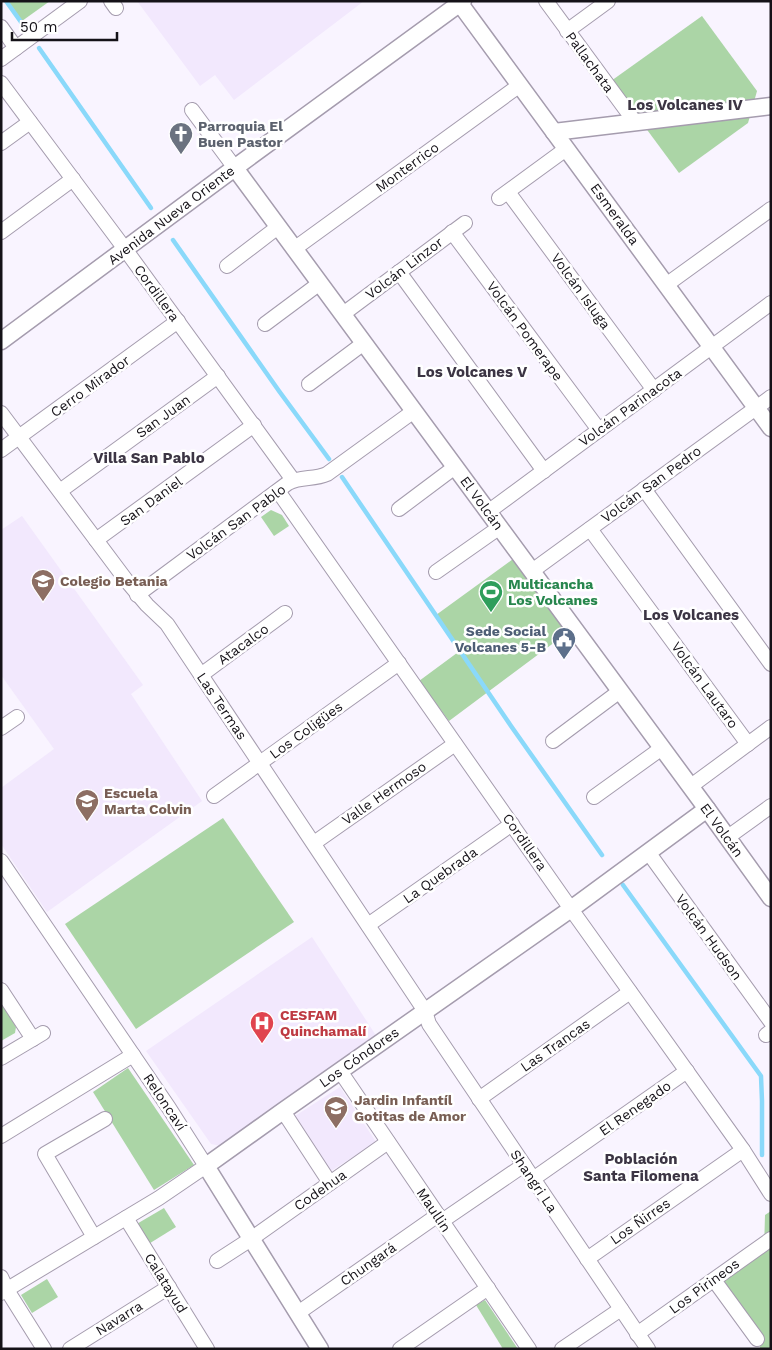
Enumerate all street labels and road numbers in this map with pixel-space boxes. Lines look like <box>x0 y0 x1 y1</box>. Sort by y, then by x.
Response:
street label: Pallachata <box>563 29 617 95</box>
street label: Monterrico <box>372 139 442 195</box>
street label: Avenida Nueva Oriente <box>105 162 237 268</box>
street label: Esmeralda <box>587 180 643 248</box>
street label: Volcán Linzor <box>362 234 446 302</box>
street label: Volcán Isluga <box>548 250 614 332</box>
street label: Cordillera <box>131 262 183 324</box>
street label: Volcán Pomerape <box>484 278 566 384</box>
street label: Cerro Mirador <box>47 352 133 420</box>
street label: Volcán Parinacota <box>576 364 684 450</box>
street label: San Juan <box>133 391 193 441</box>
street label: Volcán San Pedro <box>598 442 704 526</box>
street label: San Daniel <box>117 473 186 529</box>
street label: El Volcán <box>457 473 507 533</box>
street label: Volcán San Pablo <box>183 481 289 563</box>
street label: Atacalco <box>215 620 271 668</box>
street label: Volcán Lautaro <box>668 639 742 731</box>
street label: Las Termas <box>194 669 250 743</box>
street label: Los Coligües <box>266 698 346 762</box>
street label: Valle Hermoso <box>339 758 429 828</box>
street label: El Volcán <box>697 800 747 860</box>
street label: Cordillera <box>499 810 551 874</box>
street label: La Quebrada <box>400 843 480 906</box>
street label: Volcán Hudson <box>672 891 746 983</box>
street label: Las Trancas <box>517 1015 593 1075</box>
street label: Los Cóndores <box>316 1024 402 1090</box>
street label: Reloncaví <box>140 1071 190 1134</box>
street label: El Renegado <box>596 1077 674 1139</box>
street label: Shangri La <box>507 1147 561 1215</box>
street label: Codehua <box>291 1166 349 1214</box>
street label: Maullin <box>414 1185 454 1235</box>
street label: Los Ñirres <box>607 1195 673 1247</box>
street label: Chungará <box>337 1239 399 1289</box>
street label: Calatayud <box>141 1250 191 1316</box>
street label: Los Pirineos <box>666 1255 742 1317</box>
street label: Navarra <box>93 1297 145 1339</box>

